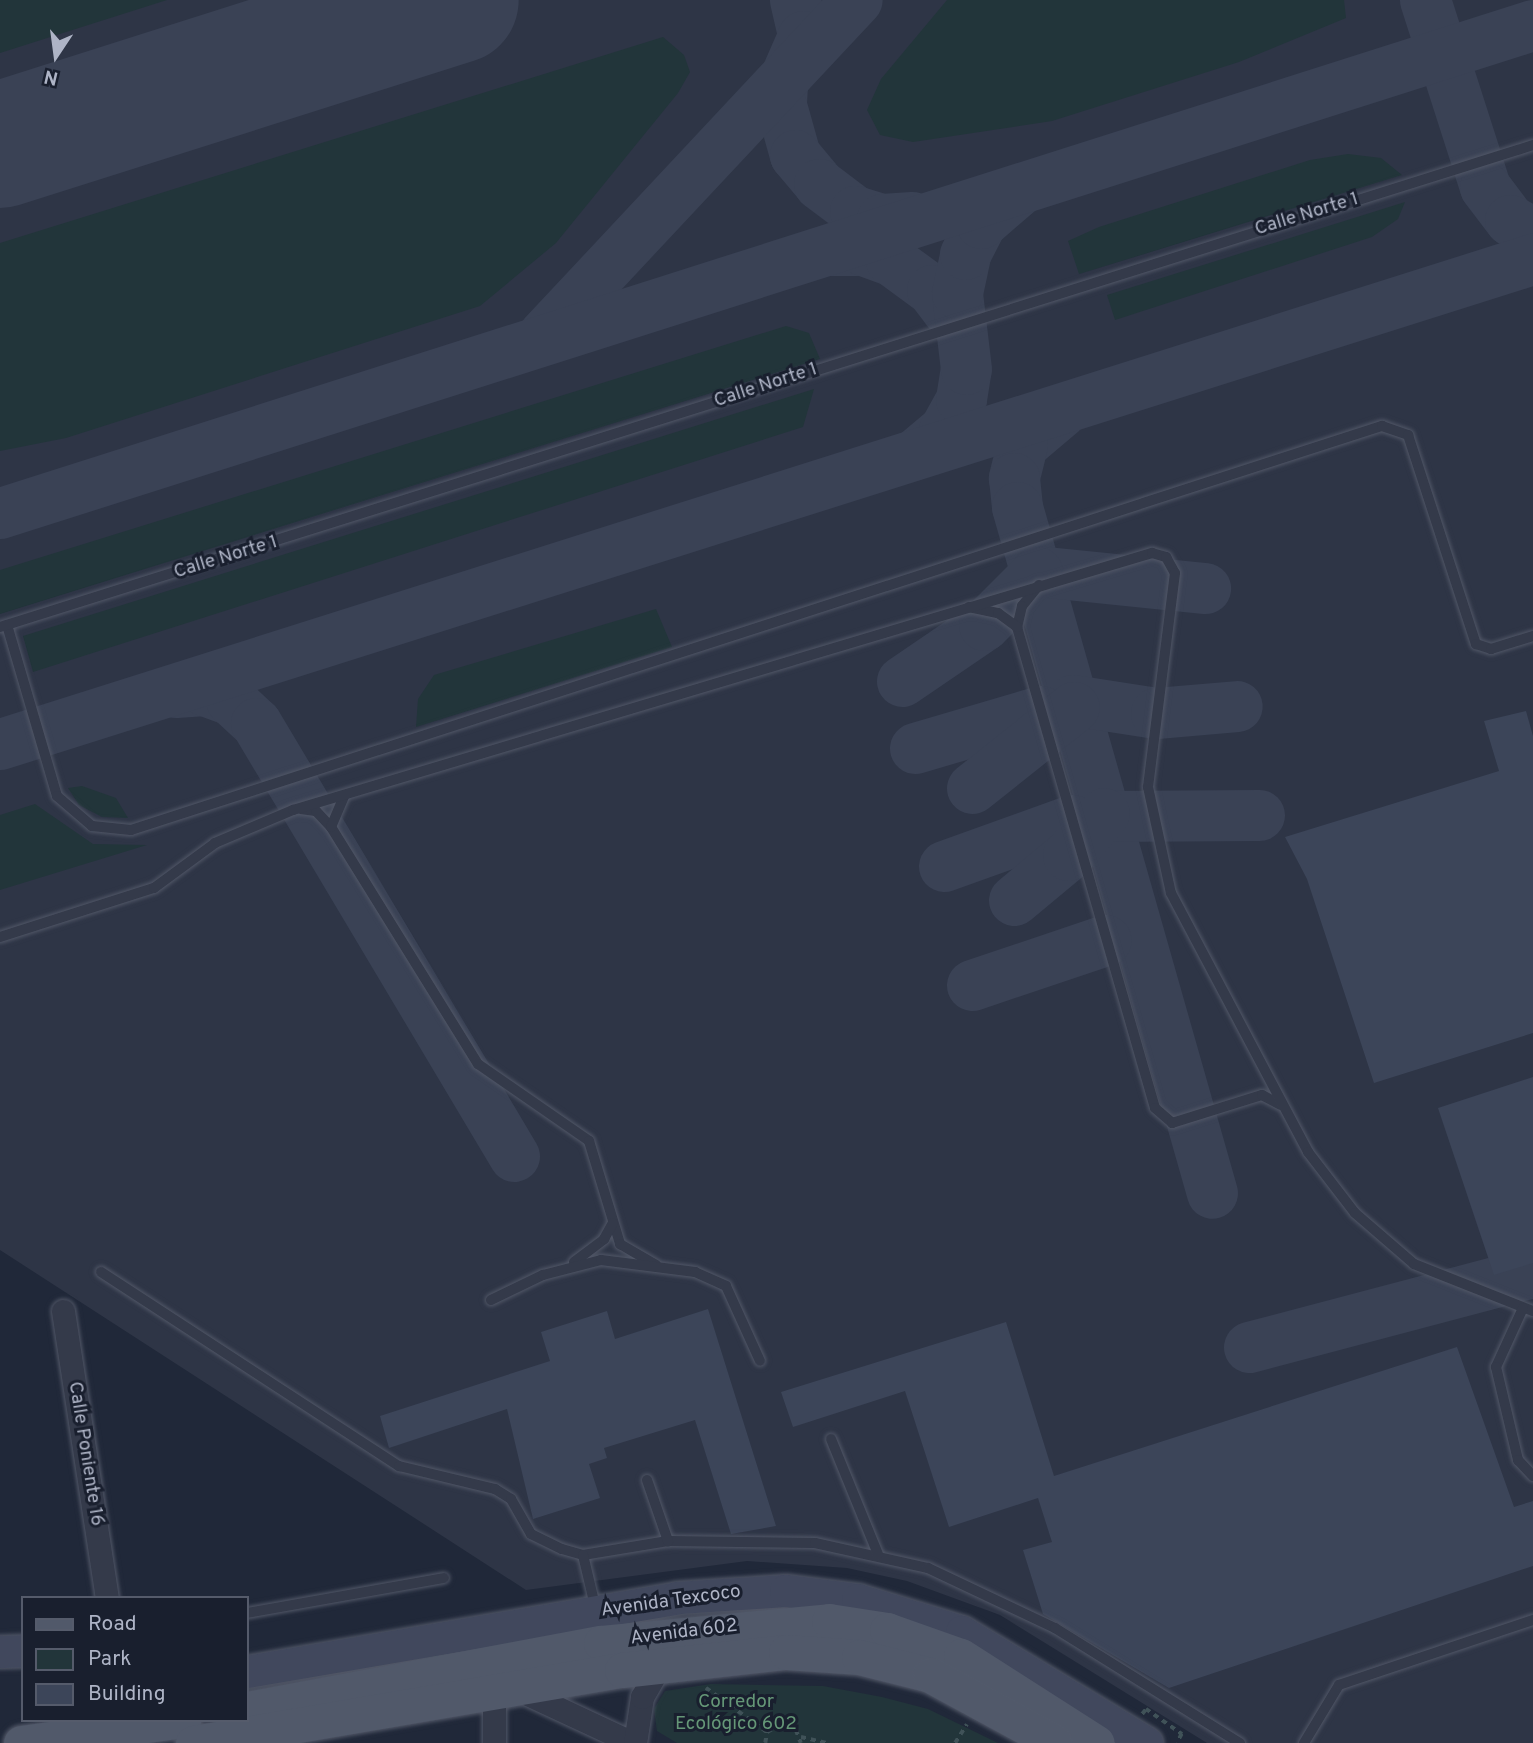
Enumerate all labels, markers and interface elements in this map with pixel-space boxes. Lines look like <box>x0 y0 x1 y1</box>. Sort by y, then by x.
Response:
north arrow <box>21 21 91 91</box>
text: N <box>42 63 61 90</box>
street label: Calle Norte 1 <box>1252 188 1362 242</box>
street label: Calle Norte 1 <box>711 359 821 413</box>
street label: Calle Norte 1 <box>171 531 281 585</box>
street label: Calle Poniente 16 <box>62 1380 108 1528</box>
street label: Avenida Texcoco <box>599 1581 743 1623</box>
legend <box>21 1596 248 1722</box>
text: Road <box>88 1611 137 1638</box>
street label: Avenida 602 <box>629 1615 739 1651</box>
text: Park <box>88 1646 131 1673</box>
text: Building <box>88 1681 166 1708</box>
park label: Corredor Ecológico 602 <box>675 1692 797 1736</box>

